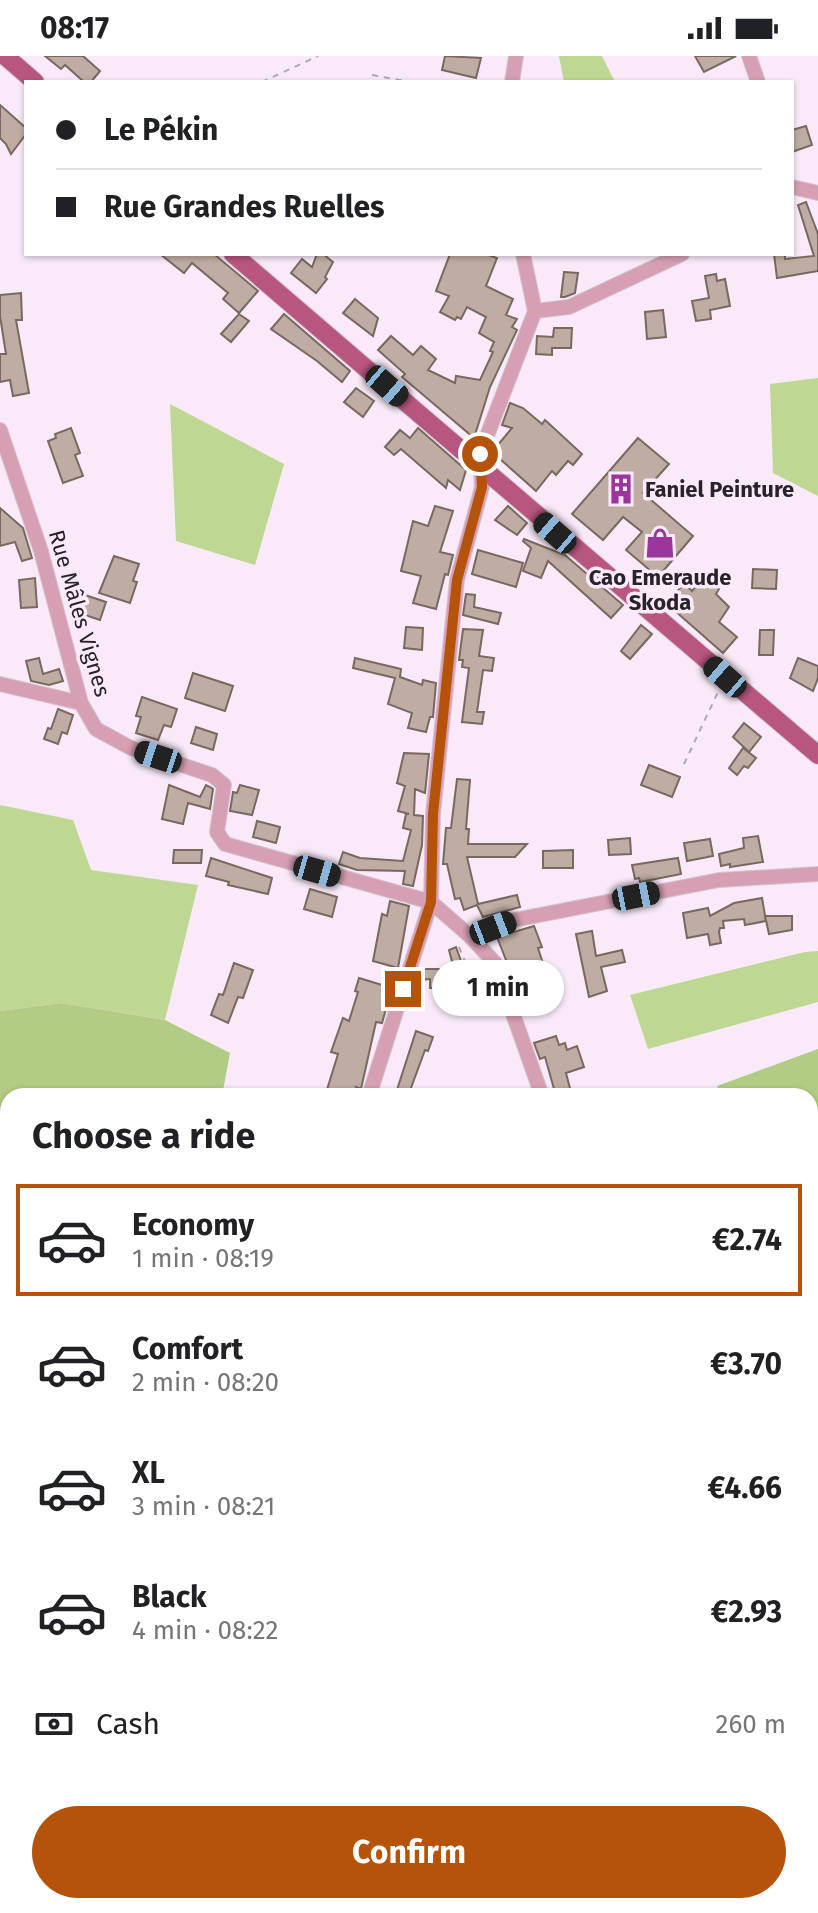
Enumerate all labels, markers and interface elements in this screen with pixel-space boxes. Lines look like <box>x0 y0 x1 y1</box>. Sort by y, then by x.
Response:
text: 08:17 <box>40 10 109 46</box>
text: Le Pékin <box>104 112 218 148</box>
text: Rue Grandes Ruelles <box>104 189 385 225</box>
car <box>361 361 413 411</box>
route start <box>462 436 498 472</box>
building icon: Faniel Peinture <box>604 472 638 506</box>
place label: Faniel Peinture <box>645 476 794 503</box>
car <box>529 508 581 558</box>
shop icon: Cao Emeraude Skoda <box>643 526 677 560</box>
street label: Rue Mâles Vignes <box>43 527 116 700</box>
place label: Cao Emeraude Skoda <box>589 564 731 616</box>
car <box>699 652 751 702</box>
car <box>131 738 185 776</box>
car <box>291 853 343 889</box>
car <box>610 880 662 912</box>
car <box>466 908 520 948</box>
callout: 1 min <box>431 961 563 1017</box>
route end <box>385 971 421 1007</box>
text: 1 min <box>467 972 529 1003</box>
text: Choose a ride <box>32 1114 255 1158</box>
icon: car <box>36 1204 108 1276</box>
text: Economy <box>132 1207 254 1243</box>
text: €2.74 <box>712 1222 782 1258</box>
text: 1 min · 08:19 <box>132 1243 274 1274</box>
icon: car <box>36 1328 108 1400</box>
text: Comfort <box>132 1331 243 1367</box>
text: €3.70 <box>710 1346 782 1382</box>
text: 2 min · 08:20 <box>132 1367 279 1398</box>
icon: car <box>36 1452 108 1524</box>
text: XL <box>132 1455 165 1491</box>
text: €4.66 <box>708 1470 782 1506</box>
text: 3 min · 08:21 <box>132 1491 275 1522</box>
icon: car <box>36 1576 108 1648</box>
text: Black <box>132 1579 207 1615</box>
text: €2.93 <box>711 1594 782 1630</box>
text: 4 min · 08:22 <box>132 1615 278 1646</box>
icon: cash <box>32 1702 76 1746</box>
text: Cash <box>96 1706 160 1742</box>
text: 260 m <box>716 1709 786 1740</box>
button: Confirm <box>32 1806 786 1898</box>

